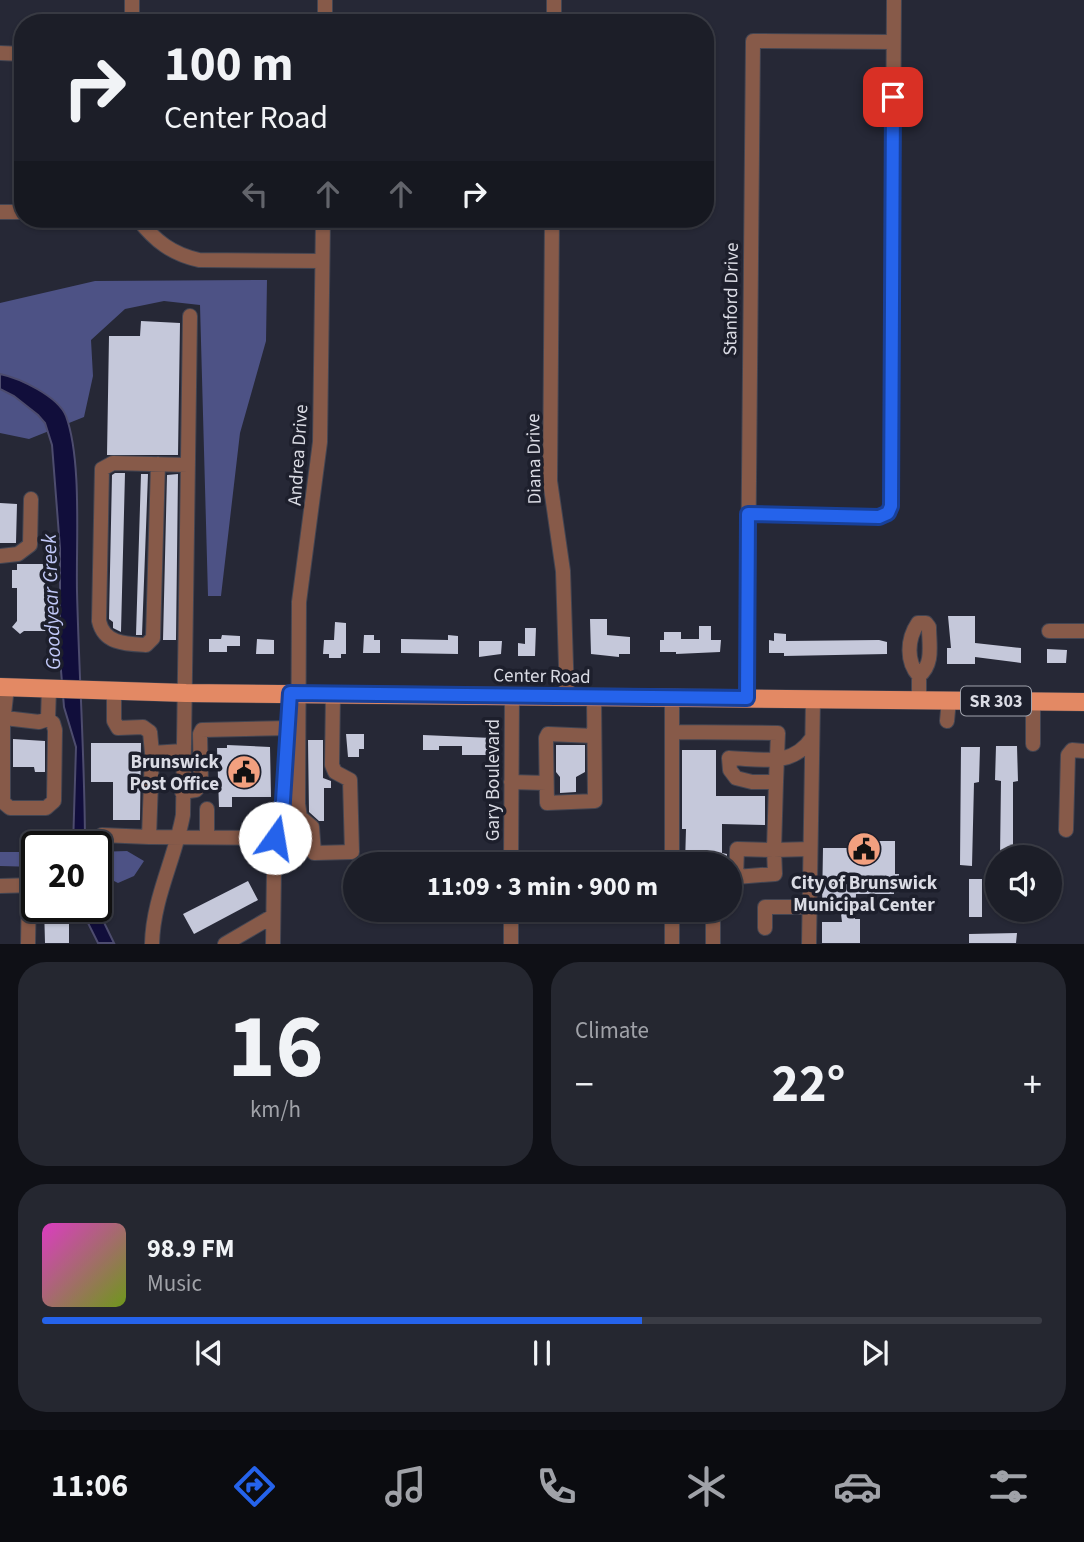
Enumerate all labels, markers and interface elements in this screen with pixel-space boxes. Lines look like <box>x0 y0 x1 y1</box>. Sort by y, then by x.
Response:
text: 100 m <box>164 30 293 100</box>
icon: right <box>49 42 140 133</box>
pin <box>863 67 923 127</box>
icon: arrive <box>874 78 912 116</box>
text: Center Road <box>164 95 328 141</box>
icon: left <box>236 175 274 213</box>
icon: ahead <box>309 175 347 213</box>
icon: ahead <box>382 175 420 213</box>
icon: right <box>455 175 493 213</box>
street label: Stanford Drive <box>717 242 746 356</box>
street label: Andrea Drive <box>281 404 315 507</box>
street label: Diana Drive <box>520 413 549 505</box>
water label: Goodyear Creek <box>34 533 68 670</box>
street label: Center Road <box>493 662 591 691</box>
road number: SR 303 <box>961 686 1031 716</box>
street label: Gary Boulevard <box>480 719 507 841</box>
place label: Brunswick Post Office <box>130 749 220 798</box>
public building icon: Brunswick Post Office <box>225 753 263 791</box>
position arrow <box>238 801 312 875</box>
public building icon: City of Brunswick Municipal Center <box>845 830 883 868</box>
speed limit sign: 20 <box>21 831 112 922</box>
map controls <box>985 845 1062 922</box>
button: sound <box>985 845 1062 922</box>
text: 11:09 · 3 min · 900 m <box>427 868 658 905</box>
place label: City of Brunswick Municipal Center <box>791 870 938 919</box>
text: 16 <box>227 983 324 1112</box>
text: Climate <box>575 1014 649 1047</box>
text: 22° <box>772 1048 845 1122</box>
text: − <box>575 1058 594 1112</box>
text: + <box>1023 1058 1042 1112</box>
text: km/h <box>250 1093 301 1126</box>
text: 98.9 FM <box>147 1230 235 1267</box>
text: Music <box>147 1267 202 1300</box>
icon: previous <box>190 1334 228 1372</box>
icon: pause <box>523 1334 561 1372</box>
icon: next <box>856 1334 894 1372</box>
icon: directions <box>230 1462 279 1511</box>
icon: music <box>381 1462 430 1511</box>
icon: phone <box>532 1462 581 1511</box>
icon: climate <box>682 1462 731 1511</box>
icon: car <box>833 1462 882 1511</box>
icon: filters <box>984 1462 1033 1511</box>
text: 11:06 <box>51 1463 128 1509</box>

